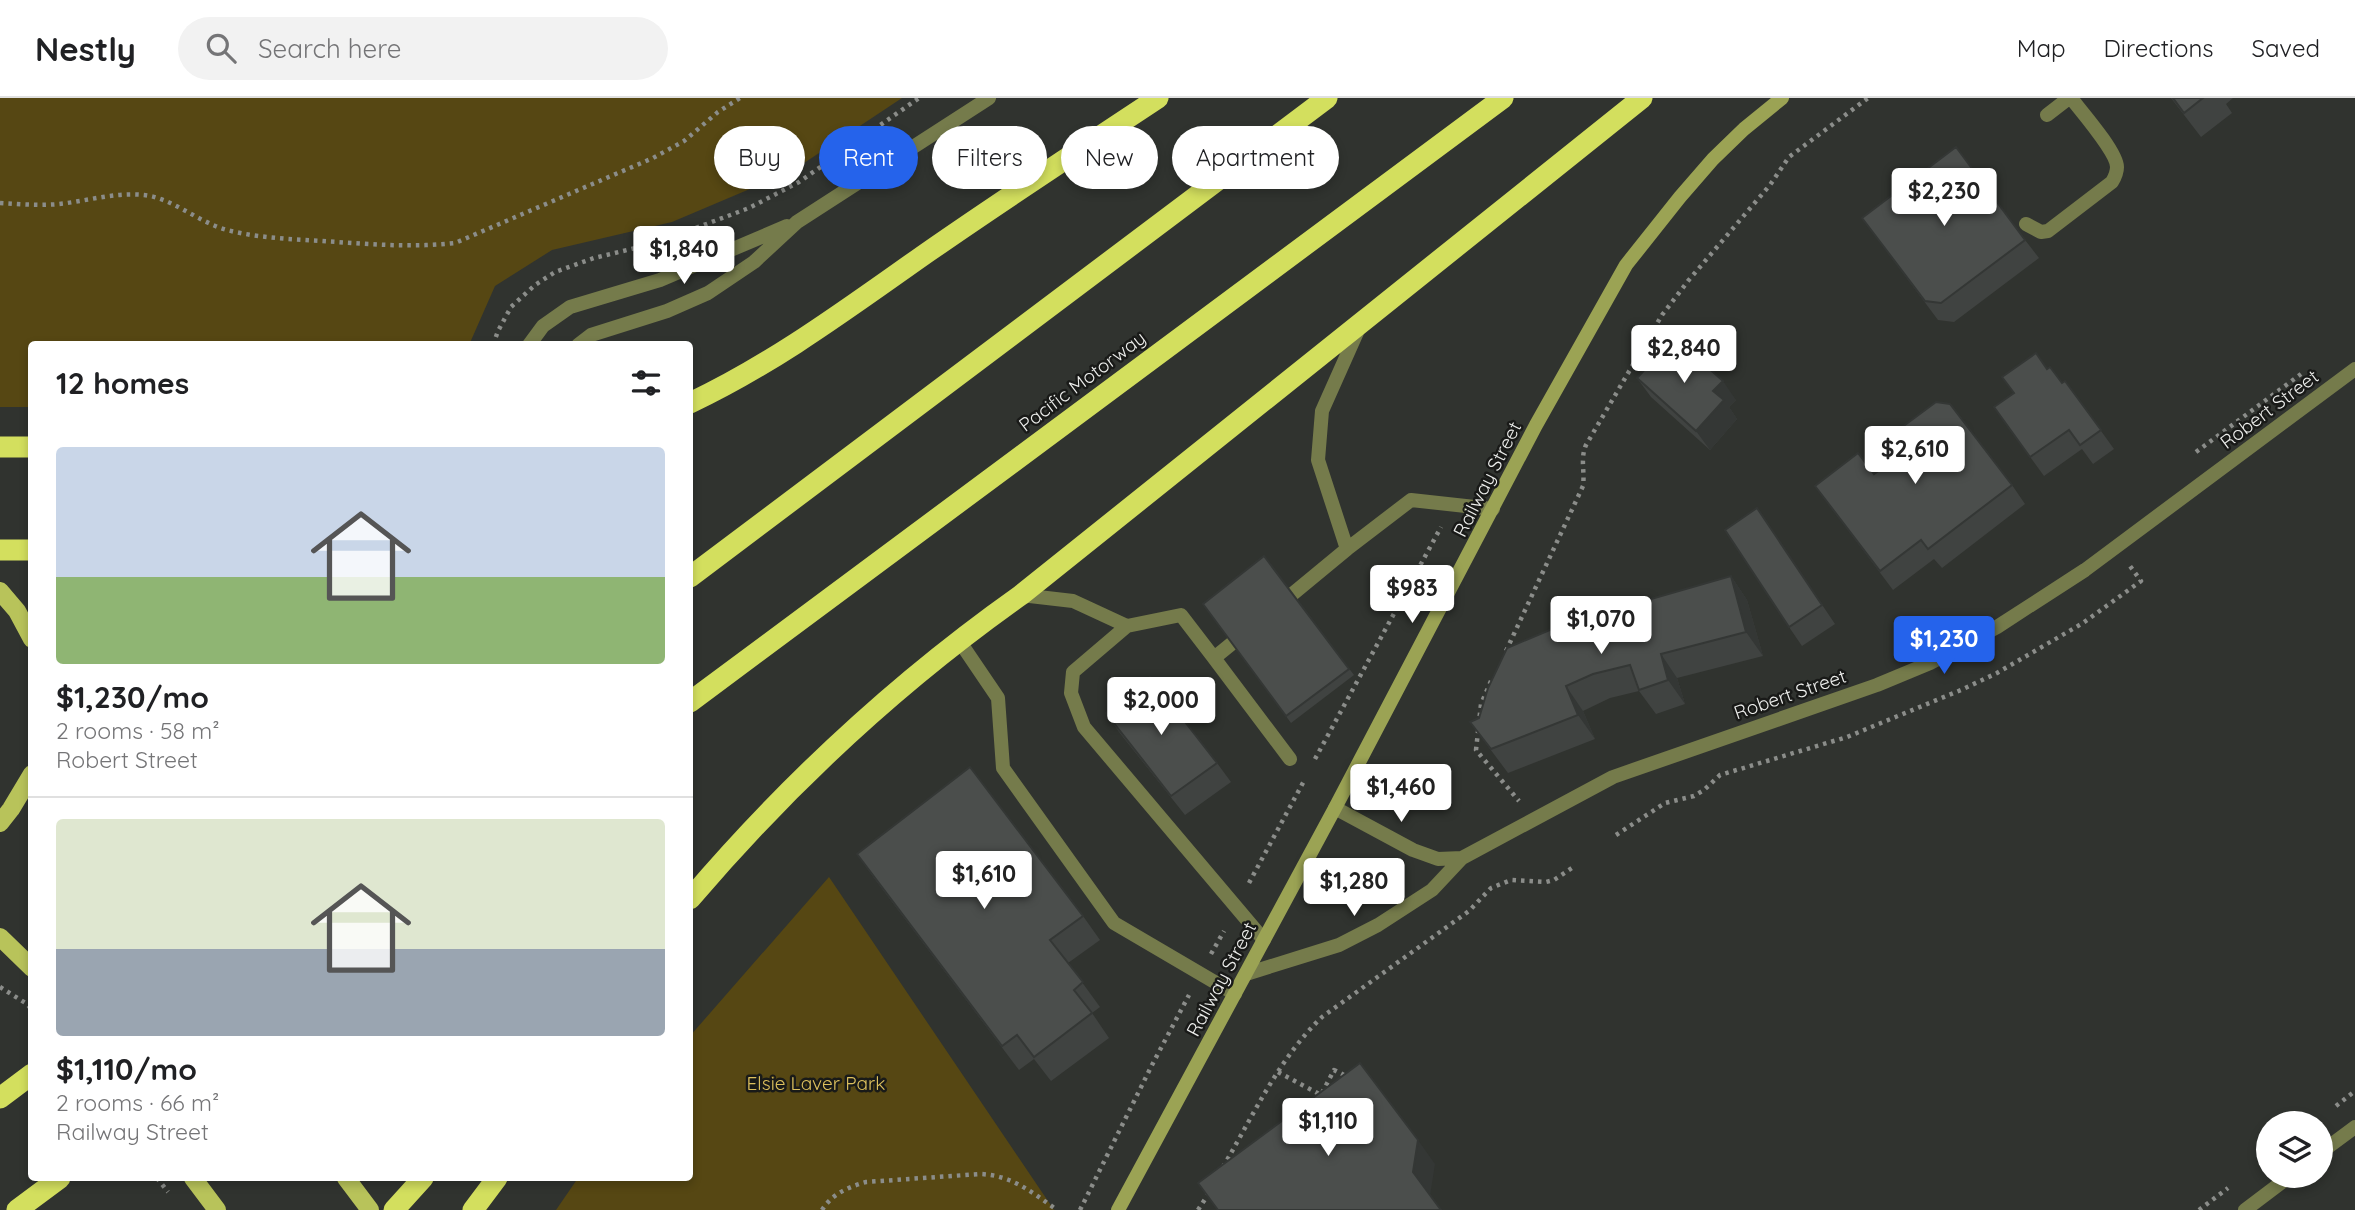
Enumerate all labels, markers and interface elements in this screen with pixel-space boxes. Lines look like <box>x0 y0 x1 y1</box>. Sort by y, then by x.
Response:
search box <box>178 17 668 80</box>
text: Nestly <box>35 28 136 69</box>
icon: search <box>202 29 240 67</box>
text: Search here <box>258 32 401 65</box>
text: Map <box>2017 33 2066 63</box>
text: Directions <box>2104 33 2214 63</box>
text: Saved <box>2252 33 2320 63</box>
chip: Buy <box>714 126 805 189</box>
chip: Rent <box>819 126 918 189</box>
chip: Filters <box>932 126 1047 189</box>
chip: New <box>1061 126 1158 189</box>
chip: Apartment <box>1172 126 1339 189</box>
pin: $2,230 <box>1887 169 2001 228</box>
text: $2,230 <box>1908 176 1980 205</box>
pin: $1,840 <box>627 226 741 286</box>
text: $1,840 <box>649 234 719 263</box>
street label: Pacific Motorway <box>1014 326 1150 436</box>
pin: $2,840 <box>1627 326 1741 385</box>
text: $2,840 <box>1647 333 1721 362</box>
text: 12 homes <box>56 364 189 402</box>
icon: filters <box>627 364 665 402</box>
street label: Robert Street <box>2215 364 2323 454</box>
street label: Railway Street <box>1448 417 1526 541</box>
pin: $2,610 <box>1858 426 1972 486</box>
text: $2,610 <box>1881 434 1949 463</box>
icon: home <box>298 493 424 619</box>
pin: $983 <box>1371 566 1453 625</box>
text: $983 <box>1386 573 1438 602</box>
pin: $1,070 <box>1544 596 1658 656</box>
text: $1,070 <box>1567 604 1635 633</box>
pin: $1,230 <box>1887 616 2001 676</box>
text: $1,230 <box>1910 624 1978 653</box>
street label: Robert Street <box>1731 664 1849 724</box>
text: $1,230/mo <box>56 678 209 716</box>
pin: $2,000 <box>1104 678 1218 737</box>
text: $2,000 <box>1123 685 1199 714</box>
text: 2 rooms · 58 m² <box>56 716 219 745</box>
text: Robert Street <box>56 745 198 774</box>
pin: $1,460 <box>1344 764 1458 824</box>
text: $1,460 <box>1366 772 1436 801</box>
pin: $1,610 <box>927 852 1041 911</box>
pin: $1,280 <box>1297 858 1411 918</box>
text: $1,610 <box>952 859 1016 888</box>
icon: home <box>298 865 424 991</box>
text: $1,280 <box>1320 866 1388 895</box>
street label: Railway Street <box>1181 918 1261 1040</box>
text: $1,110/mo <box>56 1050 197 1088</box>
park label: Elsie Laver Park <box>747 1071 885 1095</box>
text: 2 rooms · 66 m² <box>56 1088 219 1117</box>
pin: $1,110 <box>1271 1098 1385 1158</box>
text: $1,110 <box>1298 1106 1358 1135</box>
map controls <box>2256 1111 2333 1188</box>
button: layers <box>2256 1111 2333 1188</box>
text: Railway Street <box>56 1117 209 1146</box>

